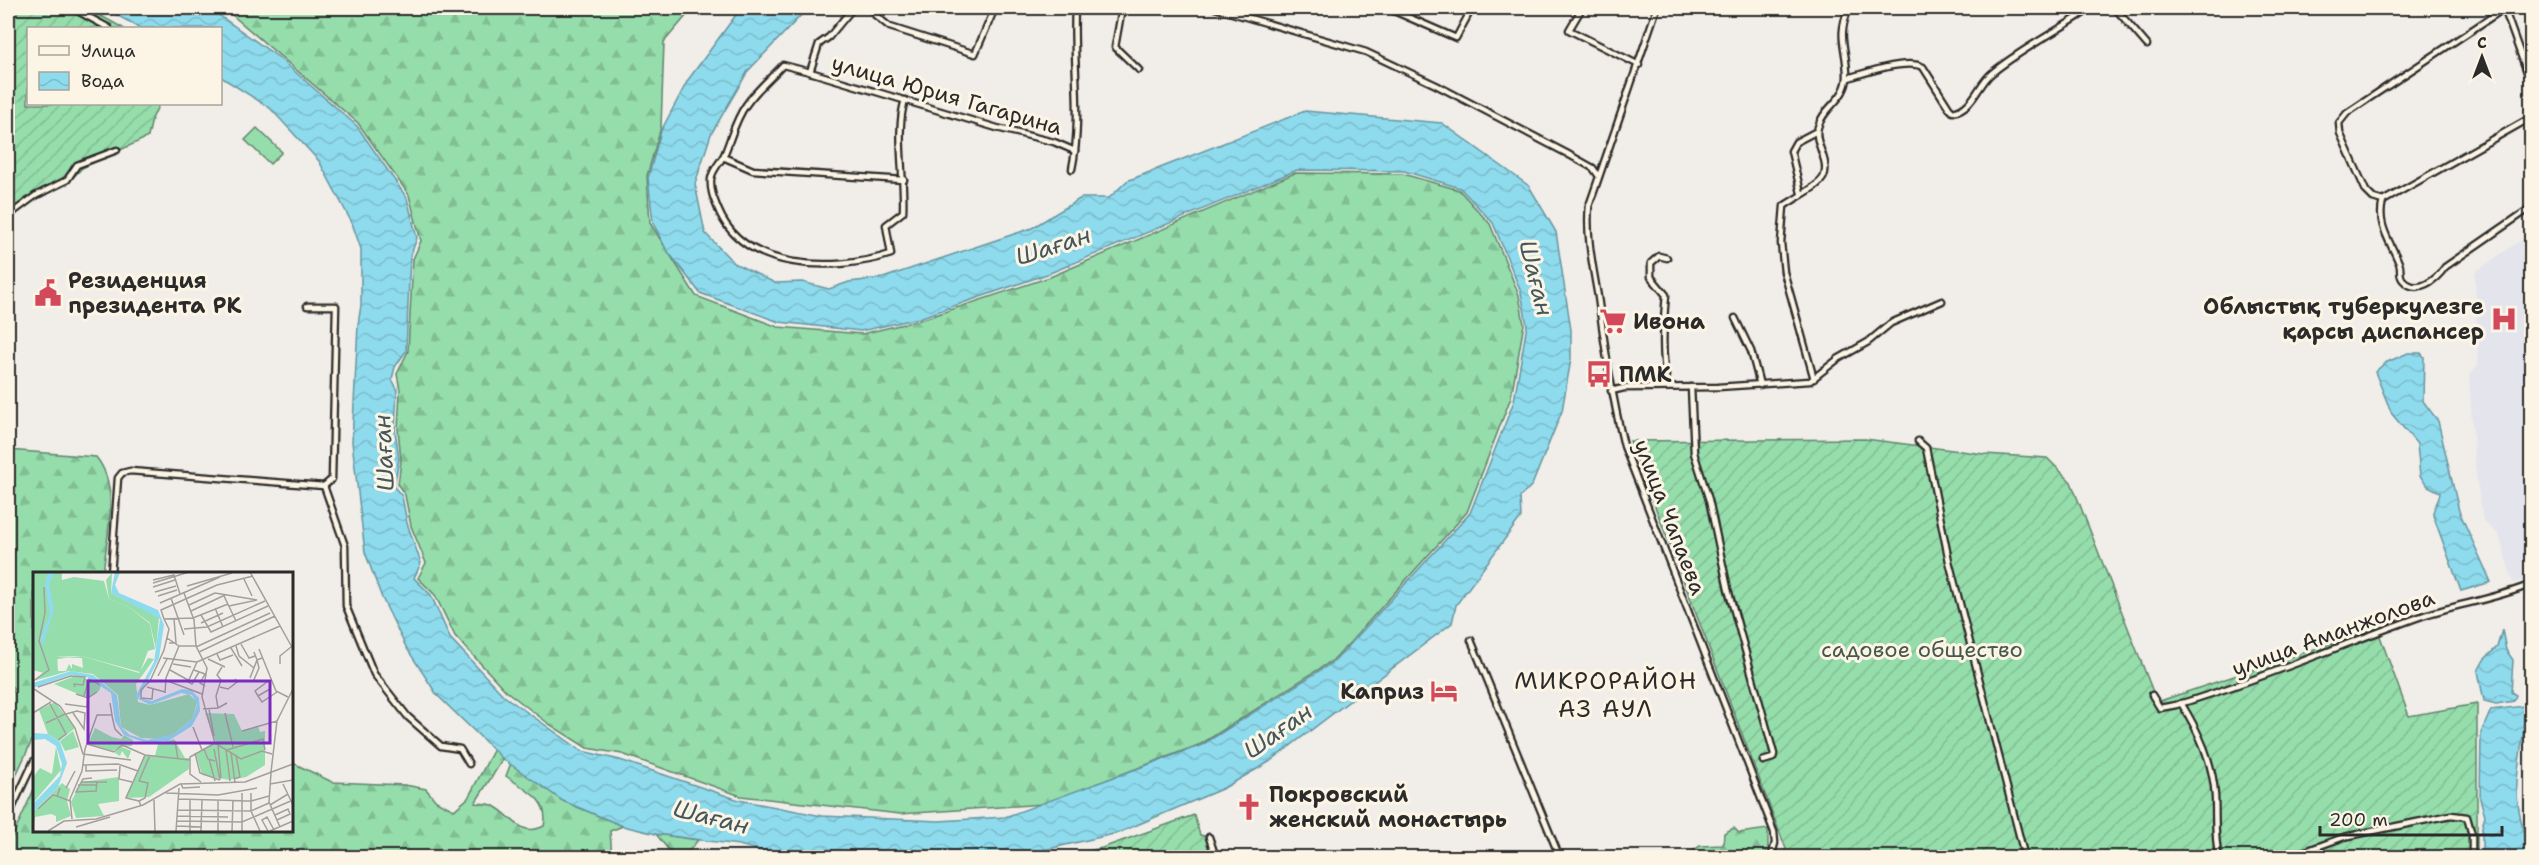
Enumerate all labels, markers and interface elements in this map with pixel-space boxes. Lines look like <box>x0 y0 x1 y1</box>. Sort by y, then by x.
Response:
legend <box>27 27 222 105</box>
north arrow <box>2452 27 2512 87</box>
text: С <box>2477 32 2487 53</box>
text: Улица <box>81 39 135 63</box>
street label: улица Юрия Гагарина <box>828 48 1066 142</box>
text: Вода <box>81 69 124 93</box>
water label: Шаған <box>1011 219 1095 273</box>
water label: Шаған <box>1511 237 1561 319</box>
place label: Резиденция президента РК <box>68 266 241 320</box>
public building icon: Резиденция президента РК <box>33 278 63 308</box>
place label: Облыстық туберкулезге қарсы диспансер <box>2203 292 2484 346</box>
hospital icon: Облыстық туберкулезге қарсы диспансер <box>2489 304 2519 334</box>
supermarket icon: Ивона <box>1598 306 1628 336</box>
place label: Ивона <box>1633 307 1705 336</box>
bus stop icon: ПМК <box>1584 359 1614 389</box>
place label: ПМК <box>1619 360 1672 389</box>
water label: Шаған <box>366 414 402 492</box>
street label: улица Чапаева <box>1627 435 1713 599</box>
inset map <box>33 572 292 832</box>
street label: улица Аманжолова <box>2228 583 2439 683</box>
park label: садовое общество <box>1821 635 2023 664</box>
district label: МИКРОРАЙОН АЗ АУЛ <box>1514 665 1698 725</box>
hotel icon: Каприз <box>1429 676 1459 706</box>
place label: Каприз <box>1340 677 1424 706</box>
water label: Шаған <box>1237 696 1319 766</box>
place label: Покровский женский монастырь <box>1269 780 1507 834</box>
water label: Шаған <box>670 792 752 842</box>
church icon: Покровский женский монастырь <box>1234 792 1264 822</box>
scale bar <box>2320 799 2502 837</box>
text: 200 m <box>2329 808 2388 832</box>

